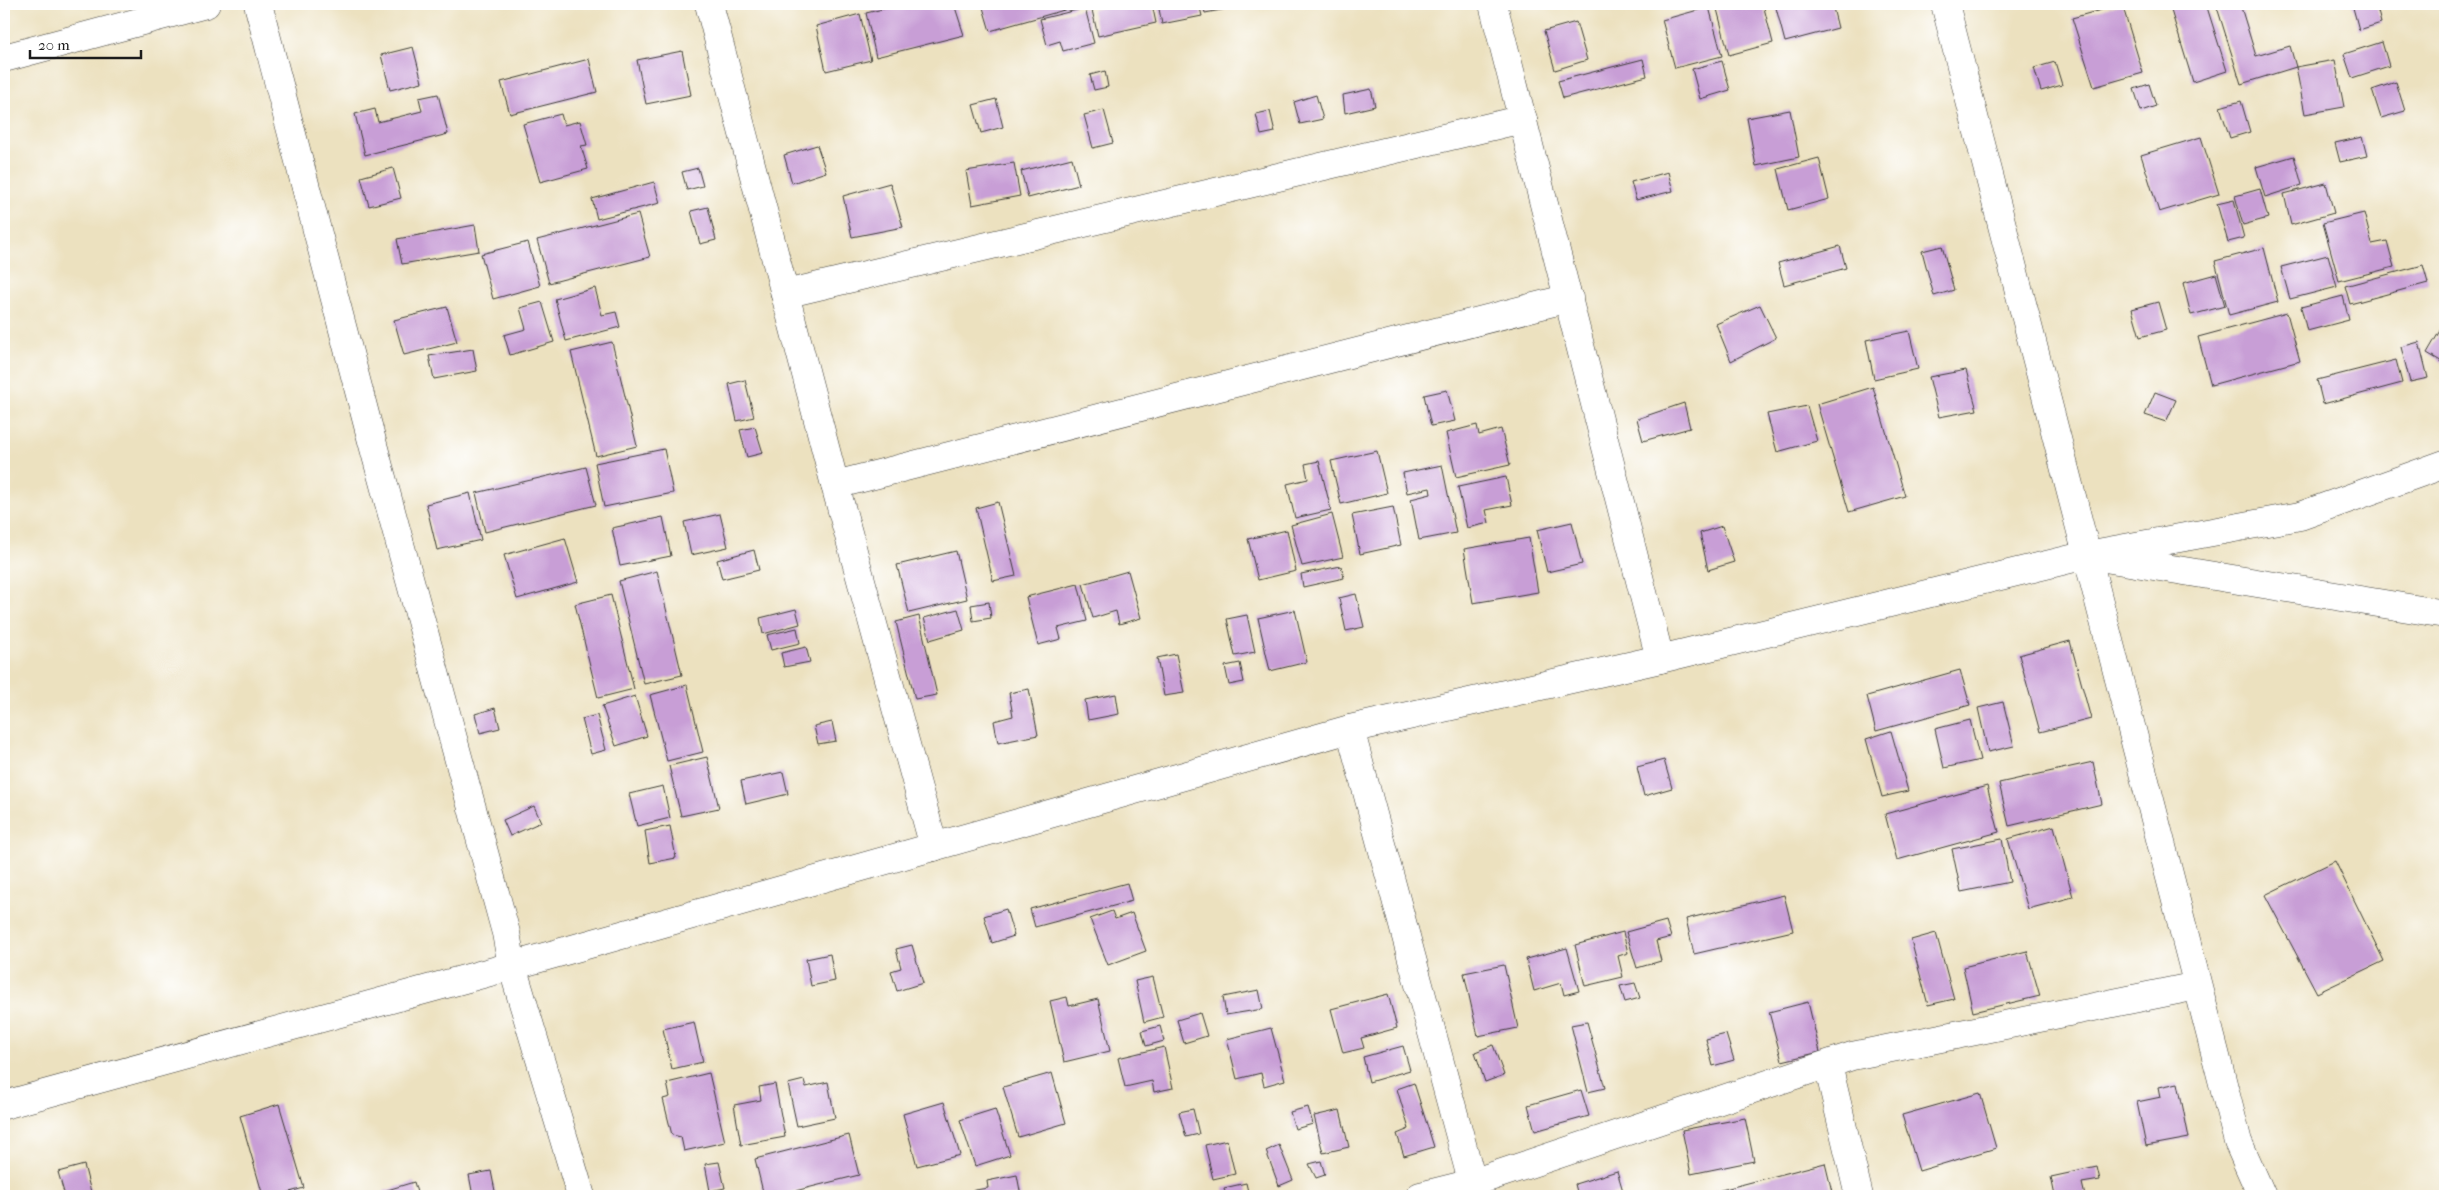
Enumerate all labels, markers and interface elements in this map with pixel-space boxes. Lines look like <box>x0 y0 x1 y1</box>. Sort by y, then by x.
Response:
scale bar <box>30 28 141 60</box>
text: 20 m <box>38 36 70 54</box>

